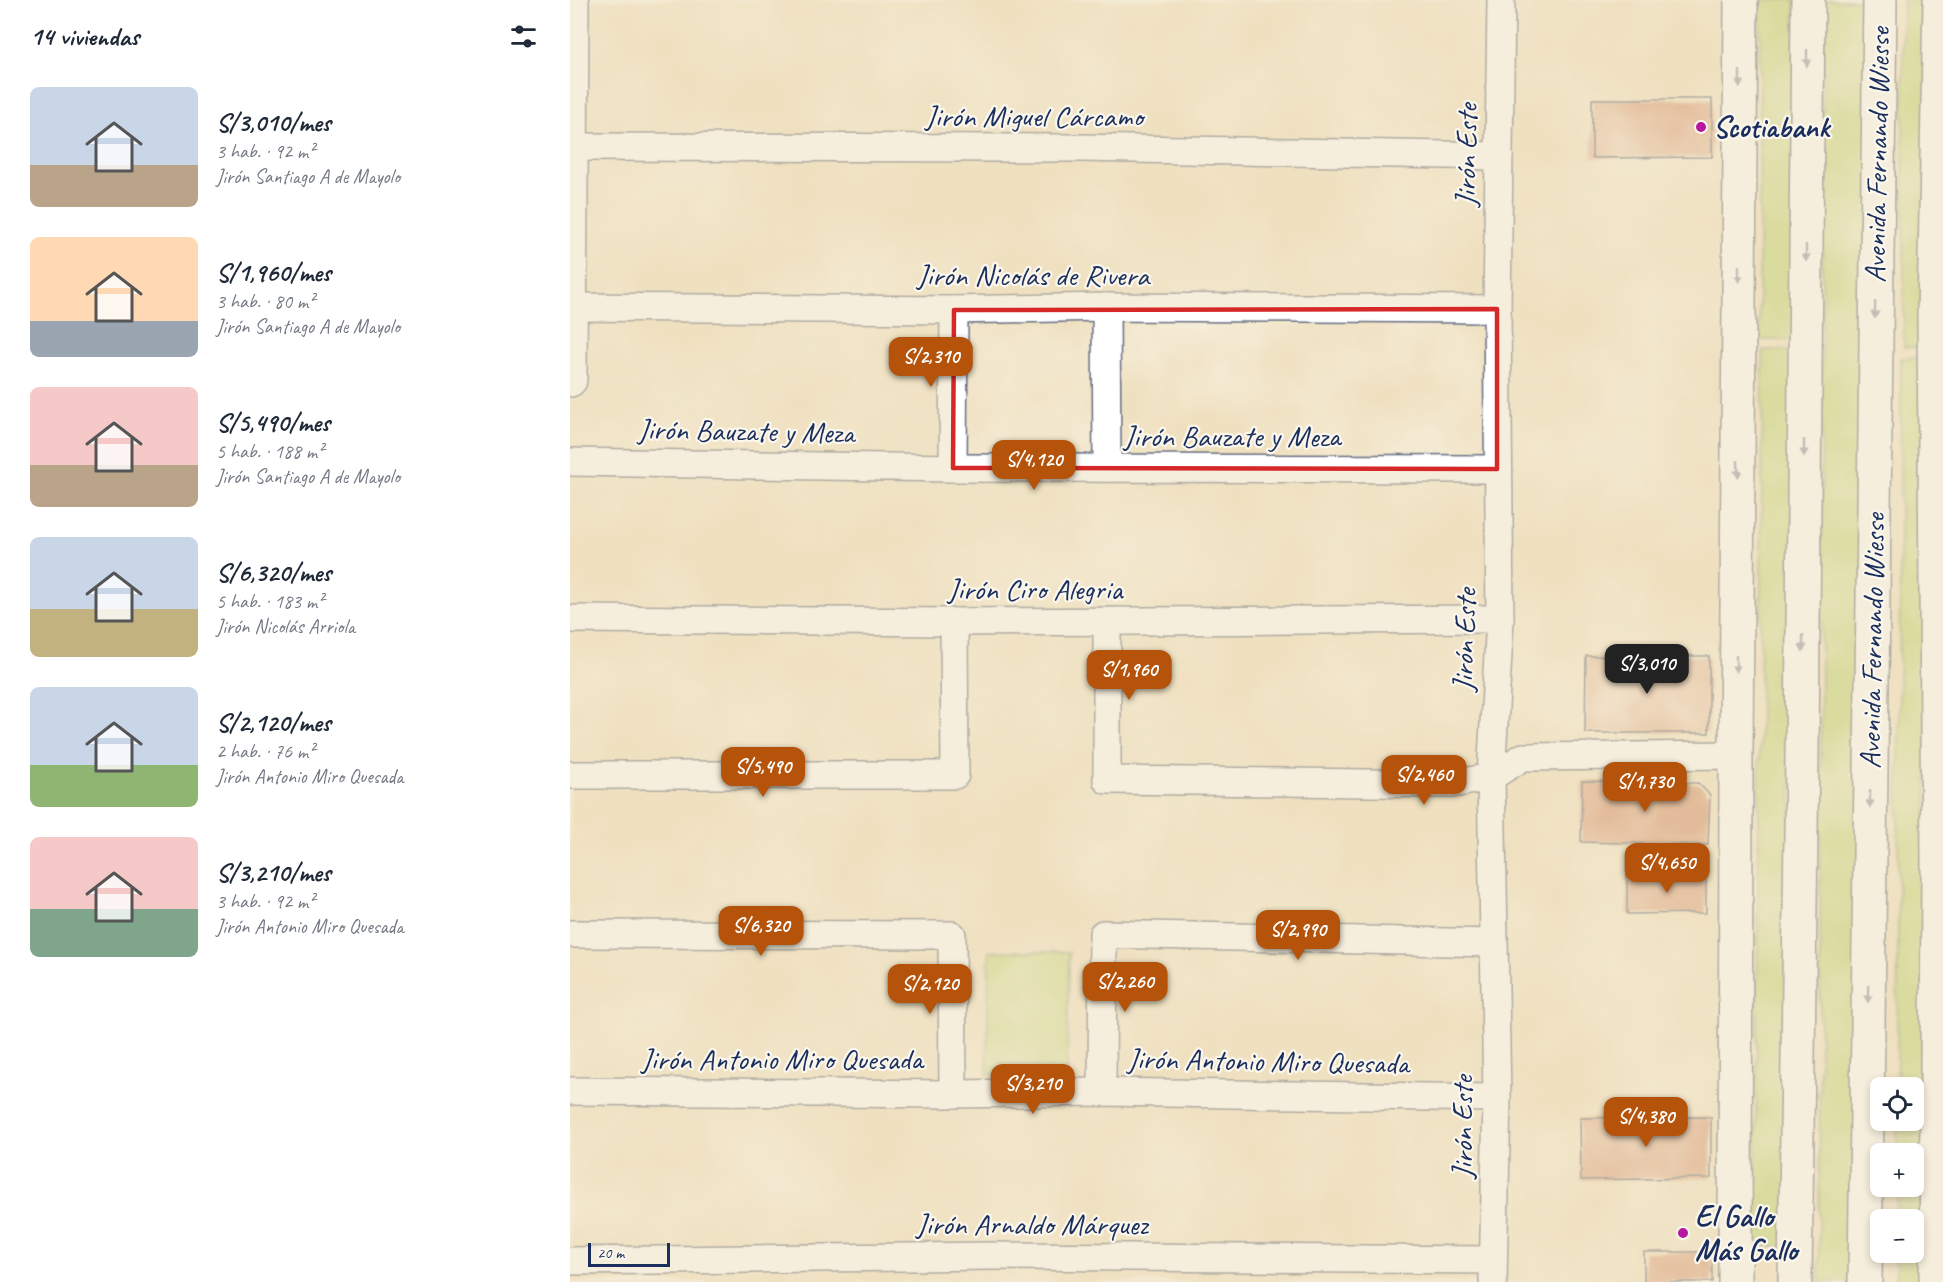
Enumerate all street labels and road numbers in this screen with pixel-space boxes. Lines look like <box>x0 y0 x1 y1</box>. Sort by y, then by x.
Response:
street label: Avenida Fernando Wiesse <box>1856 25 1898 283</box>
street label: Jirón Miguel Cárcamo <box>923 97 1146 135</box>
street label: Jirón Este <box>1446 101 1486 209</box>
street label: Jirón Nicolás de Rivera <box>915 256 1151 294</box>
street label: Jirón Bauzate y Meza <box>636 410 857 452</box>
street label: Jirón Bauzate y Meza <box>1122 417 1343 455</box>
street label: Avenida Fernando Wiesse <box>1851 511 1893 769</box>
street label: Jirón Ciro Alegria <box>946 570 1124 608</box>
street label: Jirón Este <box>1443 586 1485 694</box>
street label: Jirón Antonio Miro Quesada <box>639 1040 925 1078</box>
street label: Jirón Antonio Miro Quesada <box>1125 1040 1412 1082</box>
street label: Jirón Este <box>1443 1073 1481 1181</box>
street label: Jirón Arnaldo Márquez <box>914 1205 1149 1243</box>

